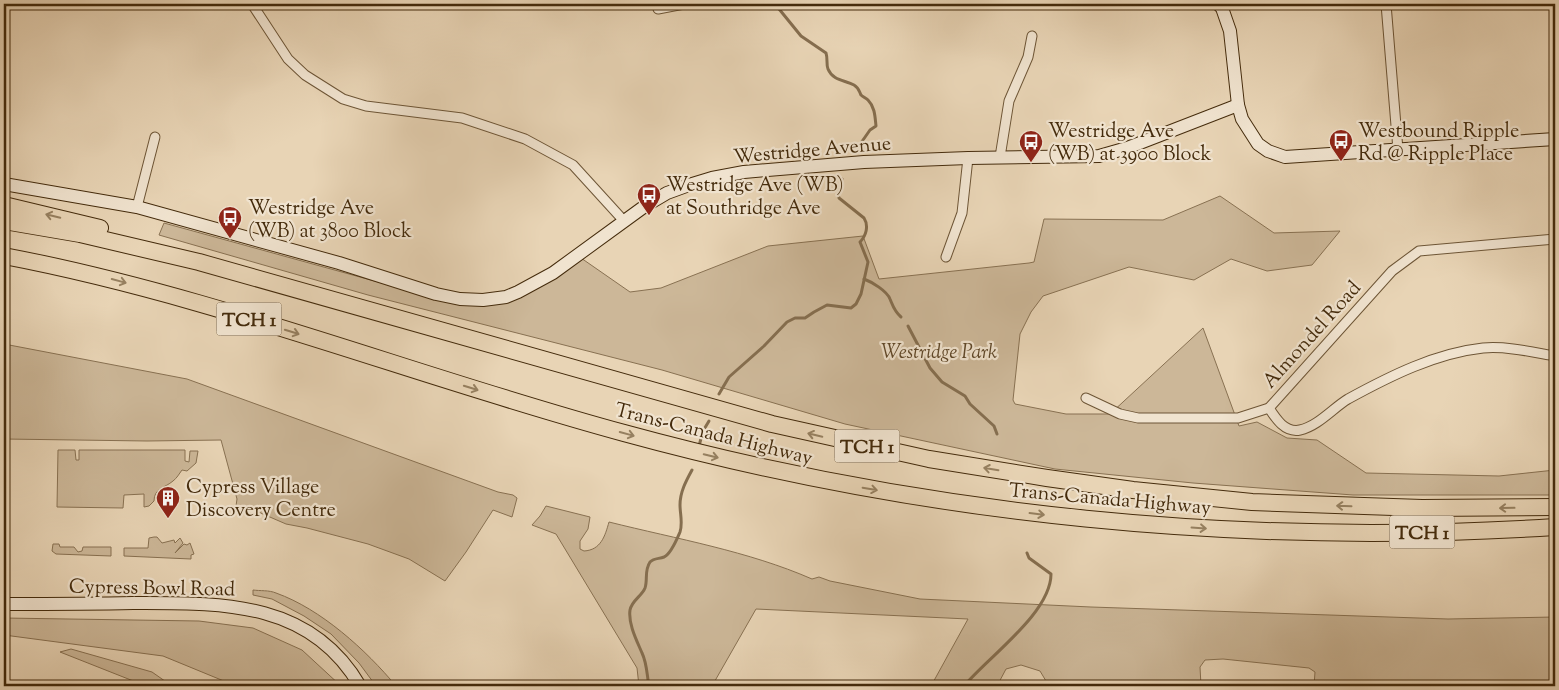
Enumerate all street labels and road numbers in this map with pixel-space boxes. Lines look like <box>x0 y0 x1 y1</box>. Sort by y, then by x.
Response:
street label: Westridge Avenue <box>732 130 892 173</box>
street label: Almondel Road <box>1257 275 1369 396</box>
road number: TCH 1 <box>216 302 282 336</box>
street label: Trans-Canada Highway <box>612 397 815 474</box>
road number: TCH 1 <box>834 430 900 462</box>
street label: Trans-Canada Highway <box>1008 477 1212 524</box>
road number: TCH 1 <box>1390 516 1454 548</box>
street label: Cypress Bowl Road <box>69 574 235 605</box>

